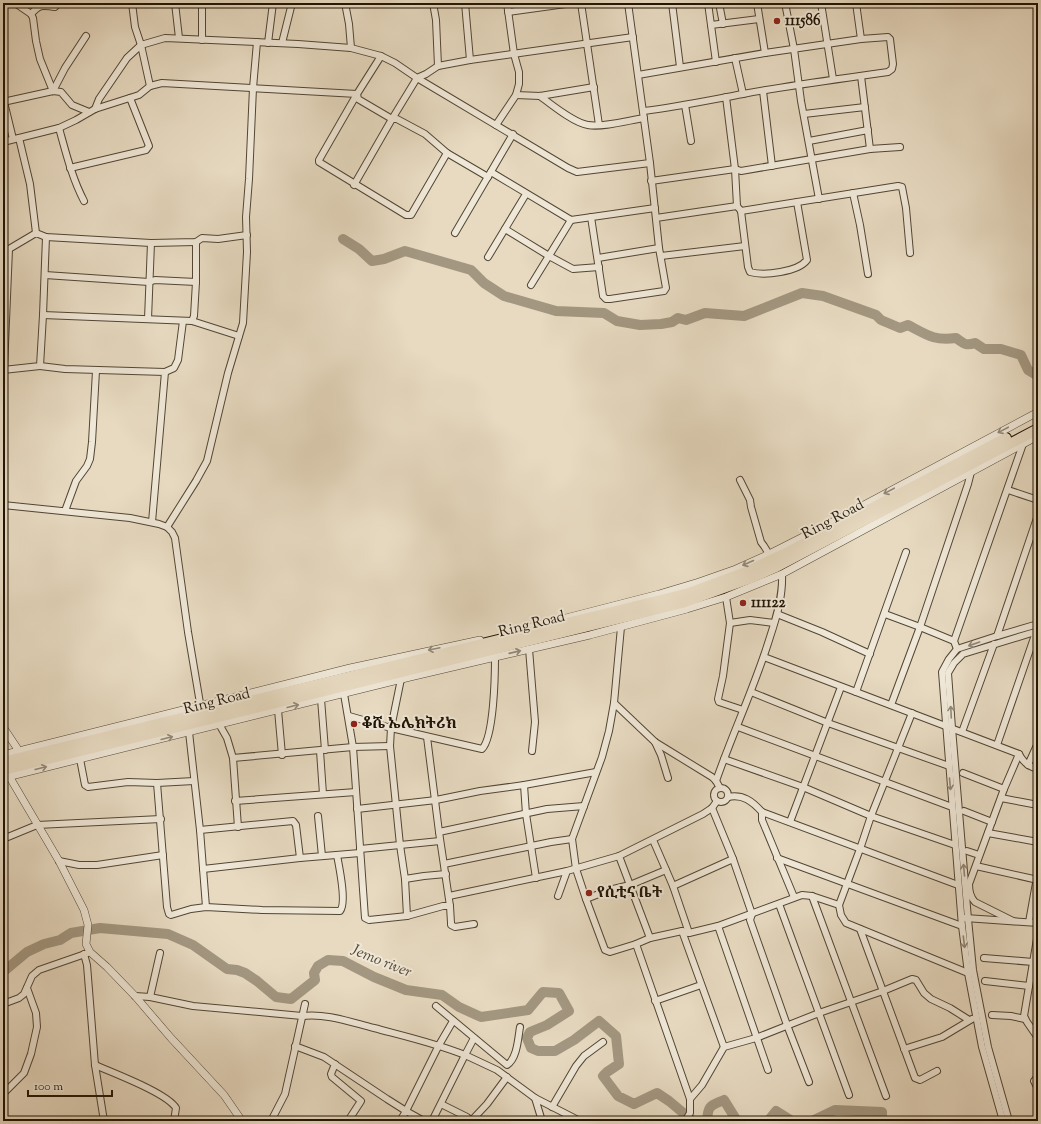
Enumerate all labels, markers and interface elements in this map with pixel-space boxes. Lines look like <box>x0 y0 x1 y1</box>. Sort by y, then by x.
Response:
place label: 111586 <box>785 11 821 32</box>
marker: 111586 <box>772 16 782 26</box>
one-way arrow <box>998 427 1010 434</box>
one-way arrow <box>883 488 895 496</box>
street label: Ring Road <box>798 495 868 545</box>
one-way arrow <box>743 560 755 567</box>
place label: 111122 <box>751 593 786 614</box>
marker: 111122 <box>738 598 748 608</box>
street label: Ring Road <box>496 606 568 643</box>
one-way arrow <box>968 640 980 648</box>
one-way arrow <box>428 646 441 654</box>
one-way arrow <box>508 648 521 656</box>
street label: Ring Road <box>181 683 253 720</box>
one-way arrow <box>286 702 299 709</box>
one-way arrow <box>947 706 954 719</box>
place label: ቆሼ ኤሌክትሪክ <box>362 714 457 735</box>
marker: ቆሼ ኤሌክትሪክ <box>349 719 359 729</box>
one-way arrow <box>160 733 173 741</box>
one-way arrow <box>34 764 47 772</box>
one-way arrow <box>947 777 954 790</box>
one-way arrow <box>960 864 967 877</box>
place label: የሲቲና ቤት <box>597 883 663 904</box>
marker: የሲቲና ቤት <box>584 888 594 898</box>
one-way arrow <box>960 935 968 948</box>
water label: Jemo river <box>346 939 415 985</box>
scale bar <box>28 1072 112 1098</box>
text: 100 m <box>34 1078 63 1096</box>

